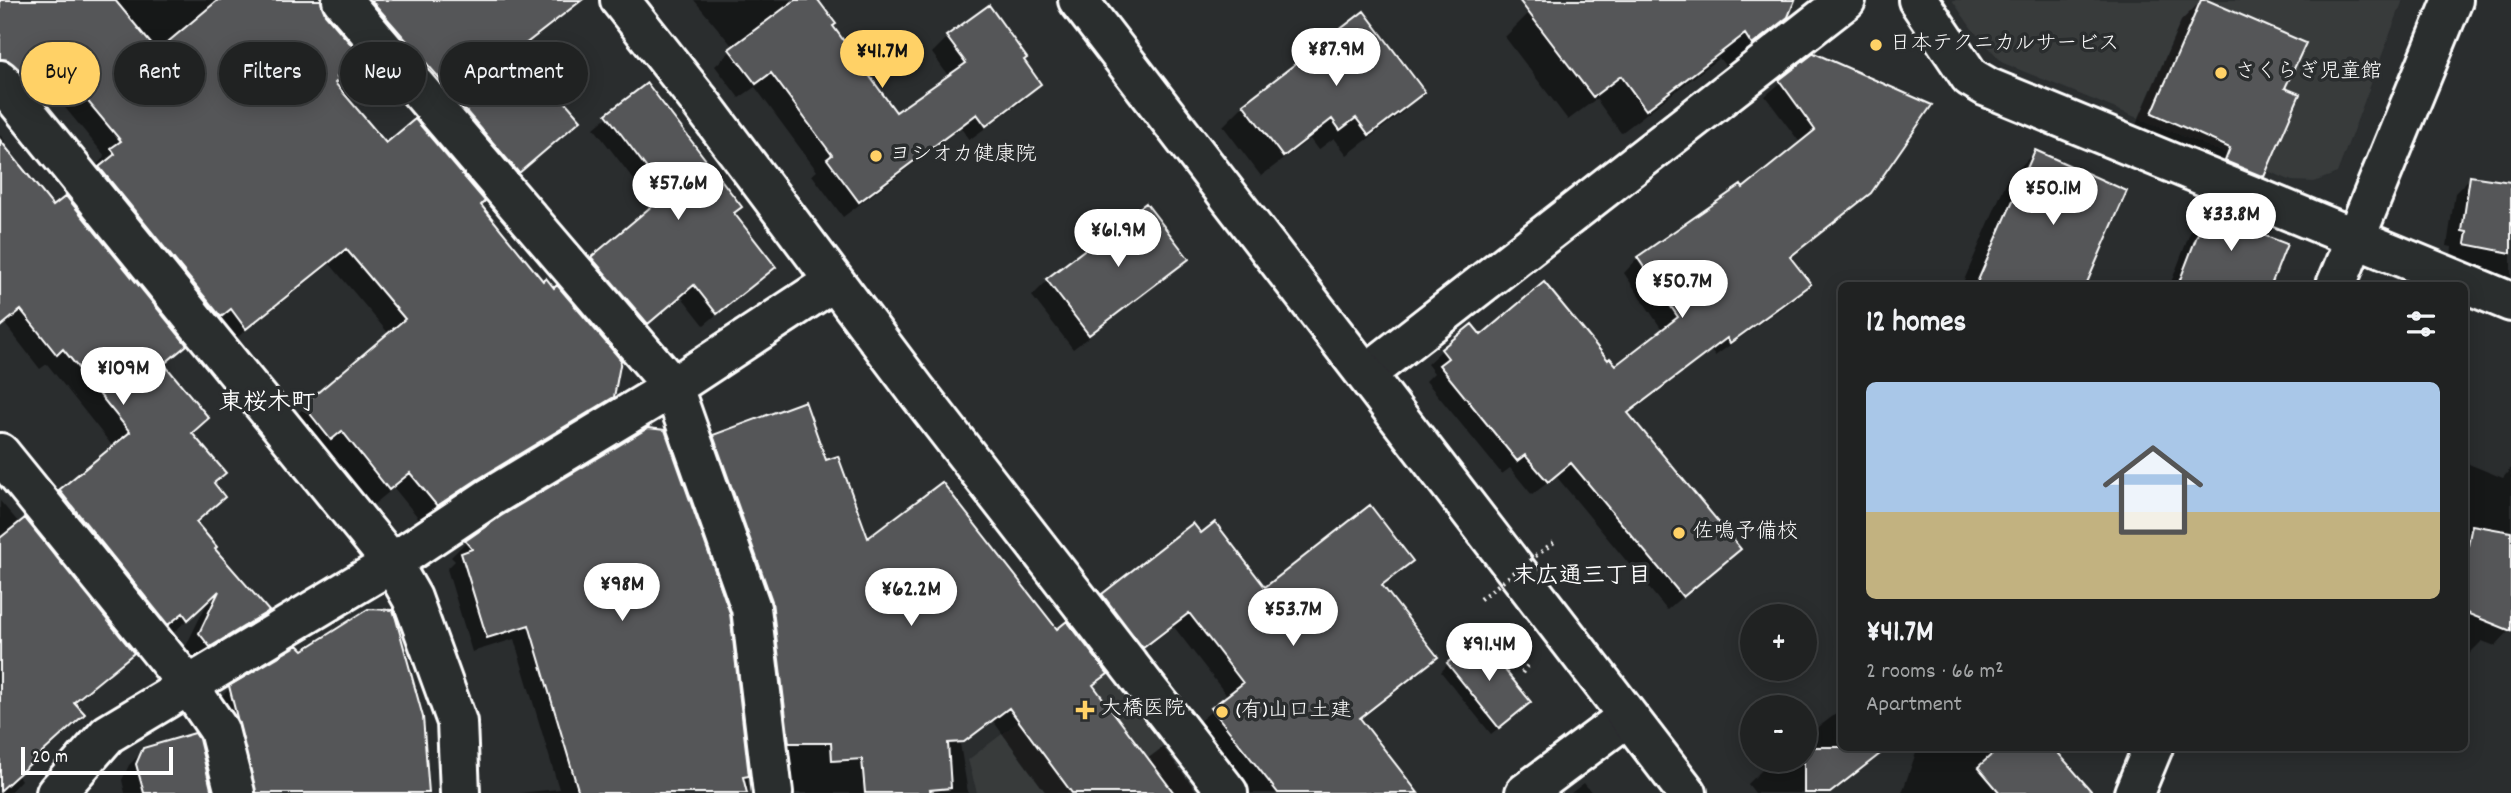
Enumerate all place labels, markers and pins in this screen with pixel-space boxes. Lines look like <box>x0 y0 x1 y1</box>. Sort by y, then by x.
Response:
pin: ¥87.9M <box>1279 28 1393 88</box>
place label: 日本テクニカルサービス <box>1890 30 2119 60</box>
pin: ¥41.7M <box>825 31 939 90</box>
marker: 日本テクニカルサービス <box>1868 37 1884 53</box>
place label: さくらぎ児童館 <box>2235 58 2382 88</box>
marker: さくらぎ児童館 <box>2213 65 2229 81</box>
place label: ヨシオカ健康院 <box>890 141 1037 171</box>
marker: ヨシオカ健康院 <box>868 148 884 164</box>
pin: ¥57.6M <box>621 162 735 222</box>
pin: ¥50.1M <box>1996 168 2110 227</box>
pin: ¥33.8M <box>2174 194 2288 253</box>
pin: ¥61.9M <box>1061 210 1175 269</box>
pin: ¥50.7M <box>1625 260 1739 320</box>
pin: ¥109M <box>74 348 172 407</box>
place label: 佐鳴予備校 <box>1693 518 1798 548</box>
marker: 佐鳴予備校 <box>1671 525 1687 541</box>
pin: ¥98M <box>581 564 663 623</box>
pin: ¥62.2M <box>854 568 968 628</box>
pin: ¥53.7M <box>1236 588 1350 648</box>
pin: ¥91.4M <box>1432 624 1546 683</box>
place label: 大橋医院 <box>1101 695 1185 725</box>
place label: (有)山口土建 <box>1236 697 1352 727</box>
marker: 大橋医院 <box>1075 700 1095 720</box>
marker: (有)山口土建 <box>1214 704 1230 720</box>

